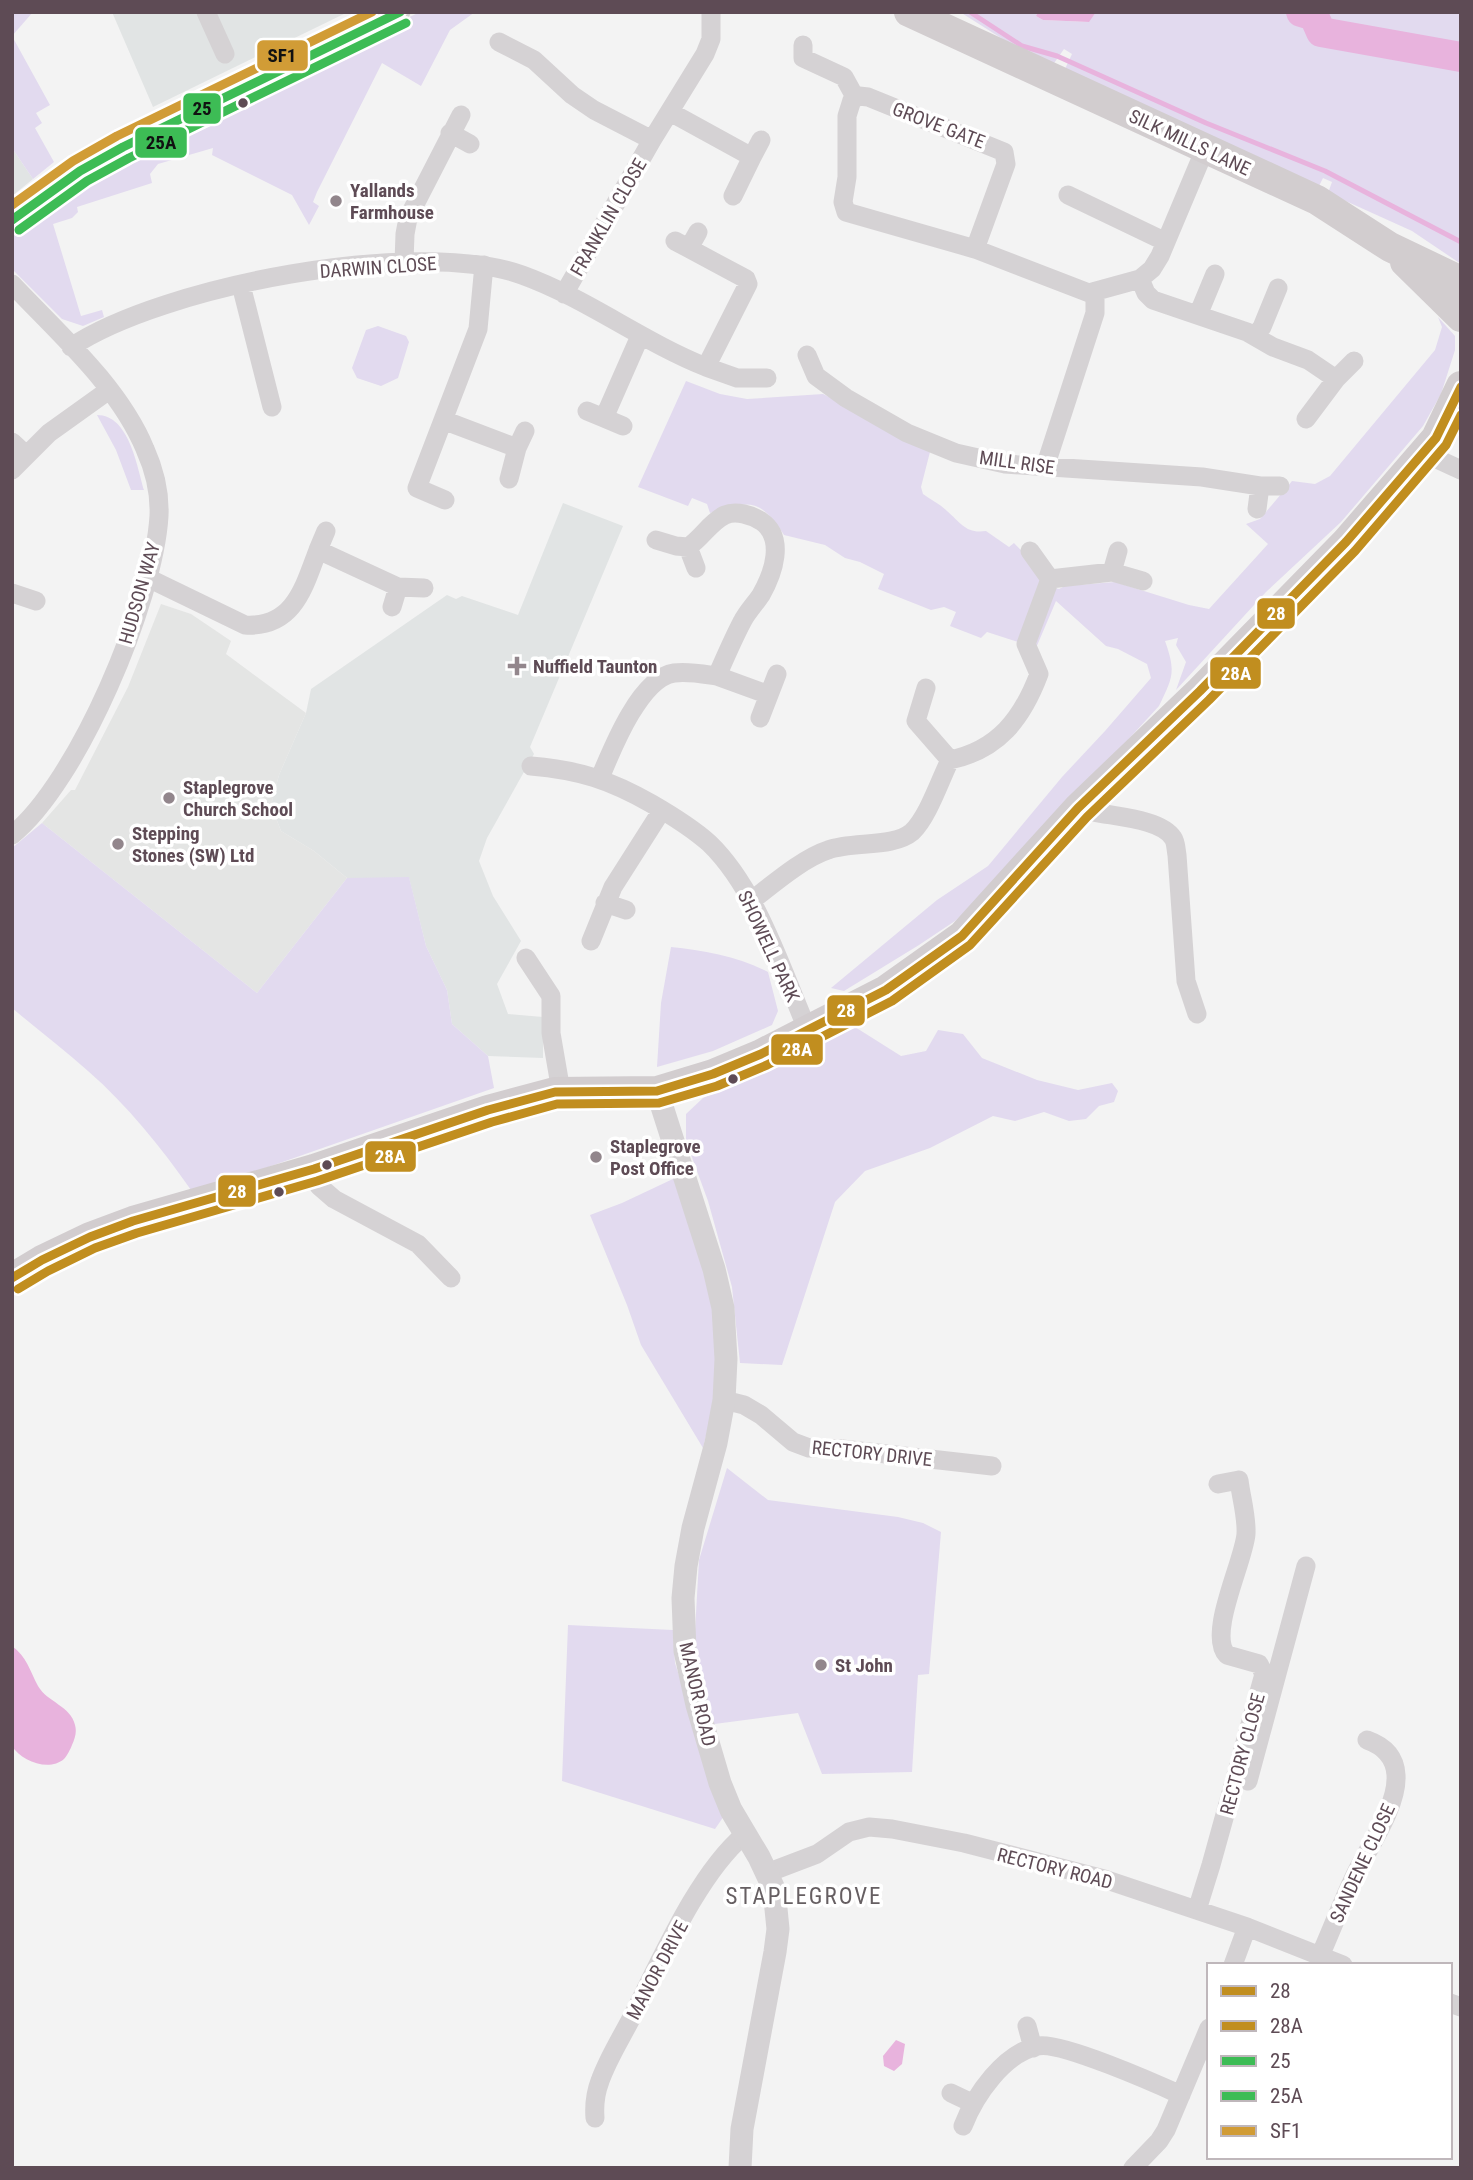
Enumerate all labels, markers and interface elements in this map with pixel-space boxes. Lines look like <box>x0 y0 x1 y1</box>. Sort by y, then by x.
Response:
line badge: SF1 <box>256 39 309 72</box>
text: SF1 <box>268 44 296 67</box>
line badge: 25 <box>182 92 222 125</box>
unlabelled marker <box>236 96 250 110</box>
text: 25 <box>192 97 212 120</box>
street label: GROVE GATE <box>889 97 988 154</box>
street label: SILK MILLS LANE <box>1126 104 1254 181</box>
line badge: 25A <box>134 126 188 159</box>
text: 25A <box>146 131 177 154</box>
street label: FRANKLIN CLOSE <box>565 154 651 280</box>
place label: Yallands Farmhouse <box>350 179 434 224</box>
marker: Yallands Farmhouse <box>328 193 344 209</box>
street label: DARWIN CLOSE <box>319 252 437 283</box>
street label: MILL RISE <box>978 446 1056 479</box>
street label: HUDSON WAY <box>114 540 165 647</box>
line badge: 28 <box>1256 597 1296 630</box>
text: 28 <box>1266 602 1286 625</box>
place label: Nuffield Taunton <box>533 655 657 678</box>
marker: Nuffield Taunton <box>507 656 527 676</box>
line badge: 28A <box>1209 656 1262 690</box>
text: 28A <box>1221 662 1252 685</box>
place label: Staplegrove Church School <box>183 776 293 821</box>
marker: Staplegrove Church School <box>161 790 177 806</box>
place label: Stepping Stones (SW) Ltd <box>132 822 254 867</box>
marker: Stepping Stones (SW) Ltd <box>110 836 126 852</box>
street label: SHOWELL PARK <box>733 887 805 1006</box>
line badge: 28 <box>826 994 866 1027</box>
text: 28 <box>836 999 856 1022</box>
line badge: 28A <box>770 1033 824 1066</box>
text: 28A <box>782 1038 813 1061</box>
unlabelled marker <box>726 1072 740 1086</box>
place label: Staplegrove Post Office <box>610 1135 701 1180</box>
line badge: 28A <box>364 1140 417 1173</box>
text: 28A <box>375 1145 406 1168</box>
marker: Staplegrove Post Office <box>588 1149 604 1165</box>
unlabelled marker <box>320 1158 334 1172</box>
line badge: 28 <box>217 1174 257 1208</box>
text: 28 <box>227 1180 247 1203</box>
unlabelled marker <box>272 1185 286 1199</box>
street label: RECTORY DRIVE <box>811 1436 933 1471</box>
street label: MANOR ROAD <box>674 1640 721 1748</box>
place label: St John <box>835 1654 893 1677</box>
marker: St John <box>813 1657 829 1673</box>
street label: RECTORY CLOSE <box>1215 1691 1270 1817</box>
street label: SANDENE CLOSE <box>1325 1800 1400 1926</box>
street label: RECTORY ROAD <box>995 1843 1115 1894</box>
district label: STAPLEGROVE <box>725 1883 883 1910</box>
street label: MANOR DRIVE <box>622 1917 693 2024</box>
legend <box>1207 1963 1452 2159</box>
text: 28 <box>1270 1979 1291 2003</box>
text: 28A <box>1270 2014 1303 2038</box>
text: 25 <box>1270 2049 1291 2073</box>
text: 25A <box>1270 2084 1303 2108</box>
text: SF1 <box>1270 2119 1301 2143</box>

